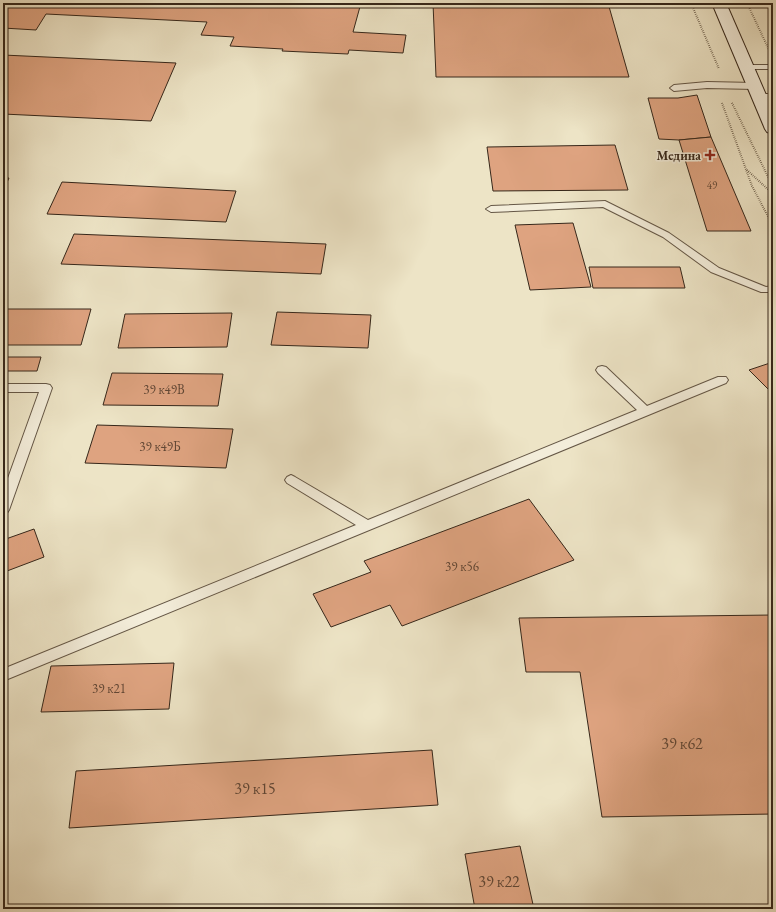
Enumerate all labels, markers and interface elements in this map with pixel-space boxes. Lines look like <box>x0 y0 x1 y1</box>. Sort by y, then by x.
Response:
place label: Медина <box>657 147 701 164</box>
marker: Медина <box>704 149 716 161</box>
house number: 49 <box>707 178 718 192</box>
house number: 39 к49В <box>143 381 185 398</box>
house number: 39 к49Б <box>139 438 181 455</box>
house number: 39 к56 <box>445 558 479 575</box>
house number: 39 к21 <box>92 680 126 697</box>
house number: 39 к62 <box>661 733 703 754</box>
house number: 39 к15 <box>234 778 276 799</box>
house number: 39 к22 <box>478 871 520 892</box>

